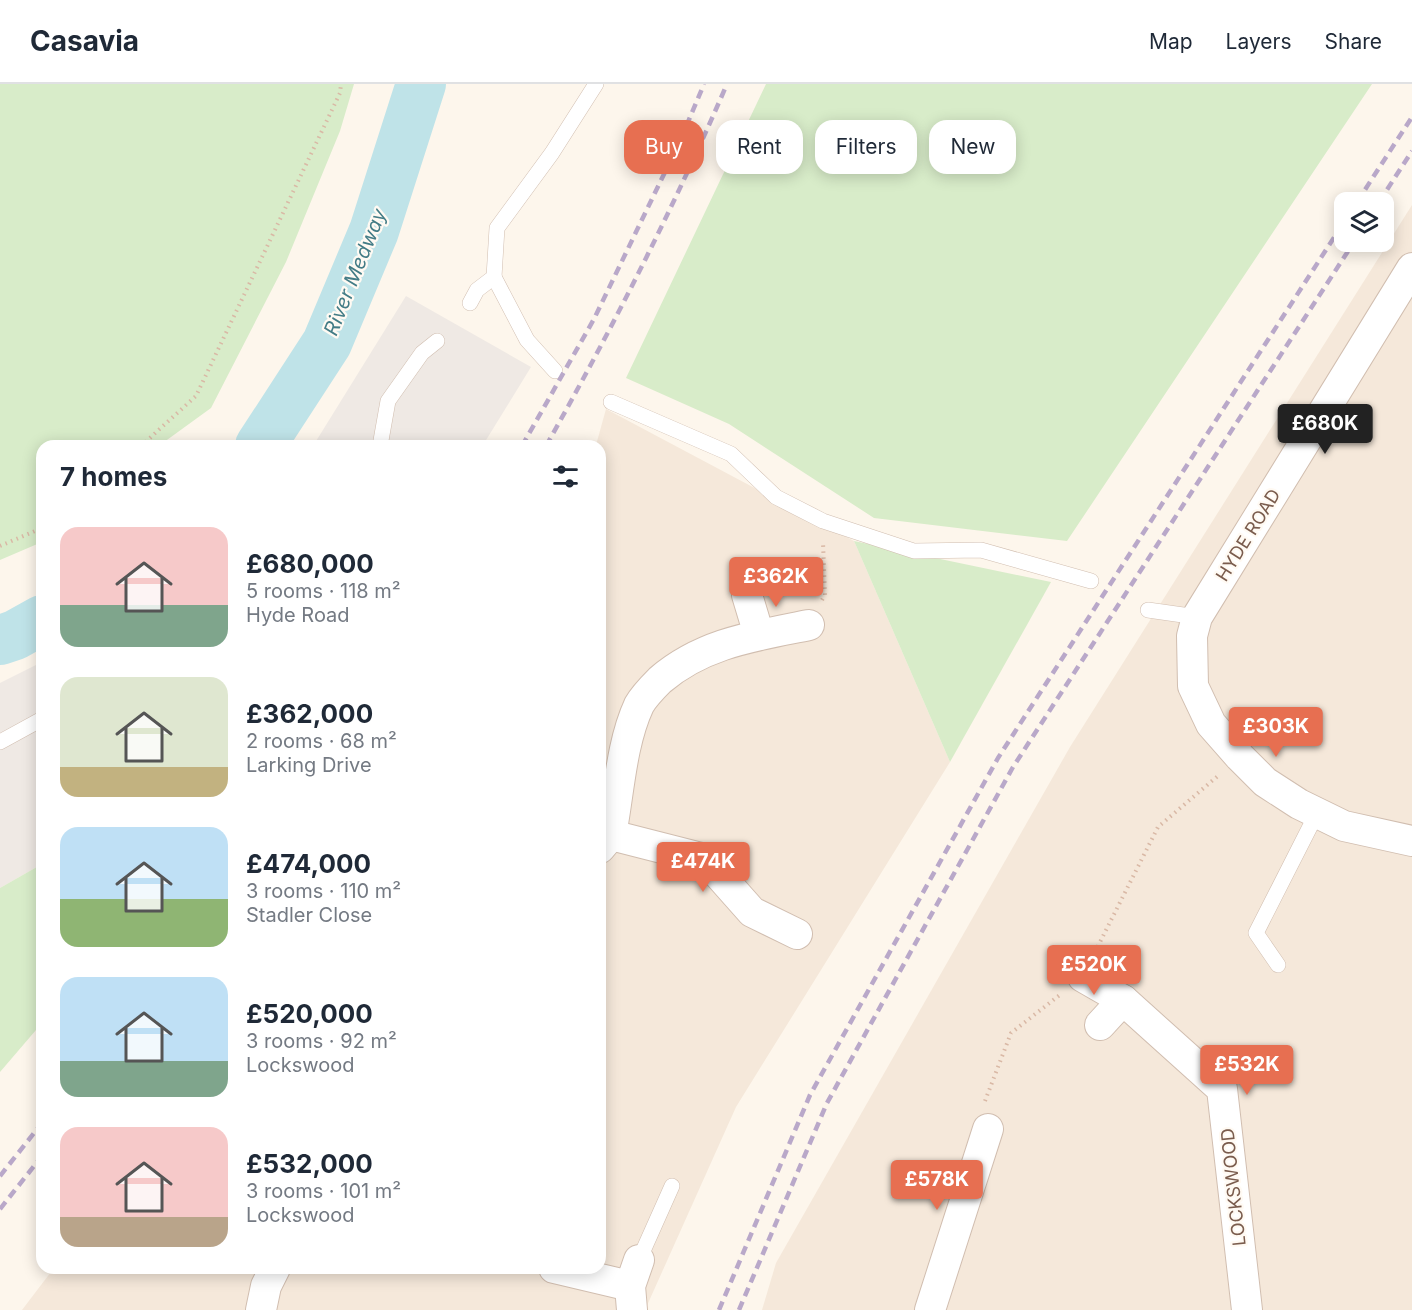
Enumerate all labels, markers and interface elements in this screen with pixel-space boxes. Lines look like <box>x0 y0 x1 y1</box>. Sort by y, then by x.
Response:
text: Casavia <box>30 24 139 58</box>
text: Map <box>1149 29 1193 54</box>
text: Layers <box>1226 29 1292 54</box>
text: Share <box>1325 29 1382 54</box>
chip: Buy <box>624 120 704 174</box>
chip: Rent <box>716 120 803 174</box>
chip: Filters <box>815 120 917 174</box>
chip: New <box>929 120 1016 174</box>
map controls <box>1334 192 1394 252</box>
button: layers <box>1334 192 1394 252</box>
water label: River Medway <box>319 205 392 339</box>
pin: £680K <box>1283 404 1367 455</box>
text: £680K <box>1292 411 1358 435</box>
icon: filters <box>549 460 582 493</box>
text: 7 homes <box>60 461 167 492</box>
street label: HYDE ROAD <box>1211 485 1285 585</box>
text: £680,000 <box>246 548 374 579</box>
icon: home <box>108 551 180 623</box>
pin: £362K <box>734 557 818 608</box>
text: £362K <box>743 564 809 588</box>
text: 5 rooms · 118 m² <box>246 579 401 603</box>
text: Hyde Road <box>246 603 350 627</box>
text: £362,000 <box>246 698 373 729</box>
icon: home <box>108 701 180 773</box>
pin: £303K <box>1234 707 1318 758</box>
text: £303K <box>1243 714 1309 738</box>
text: 2 rooms · 68 m² <box>246 729 397 753</box>
text: Larking Drive <box>246 753 372 777</box>
pin: £474K <box>661 842 745 893</box>
text: £474,000 <box>246 848 371 879</box>
text: £474K <box>671 849 735 873</box>
icon: home <box>108 851 180 923</box>
text: 3 rooms · 110 m² <box>246 879 401 903</box>
text: Stadler Close <box>246 903 372 927</box>
pin: £520K <box>1052 945 1136 996</box>
text: £520K <box>1061 952 1127 976</box>
text: £520,000 <box>246 998 373 1029</box>
icon: home <box>108 1001 180 1073</box>
text: 3 rooms · 92 m² <box>246 1029 397 1053</box>
pin: £532K <box>1205 1045 1289 1096</box>
text: £532K <box>1214 1052 1280 1076</box>
text: Lockswood <box>246 1053 355 1077</box>
street label: LOCKSWOOD <box>1216 1127 1250 1247</box>
text: £532,000 <box>246 1148 373 1179</box>
icon: home <box>108 1151 180 1223</box>
pin: £578K <box>895 1160 979 1211</box>
text: £578K <box>905 1167 969 1191</box>
text: 3 rooms · 101 m² <box>246 1179 401 1203</box>
text: Lockswood <box>246 1203 355 1227</box>

